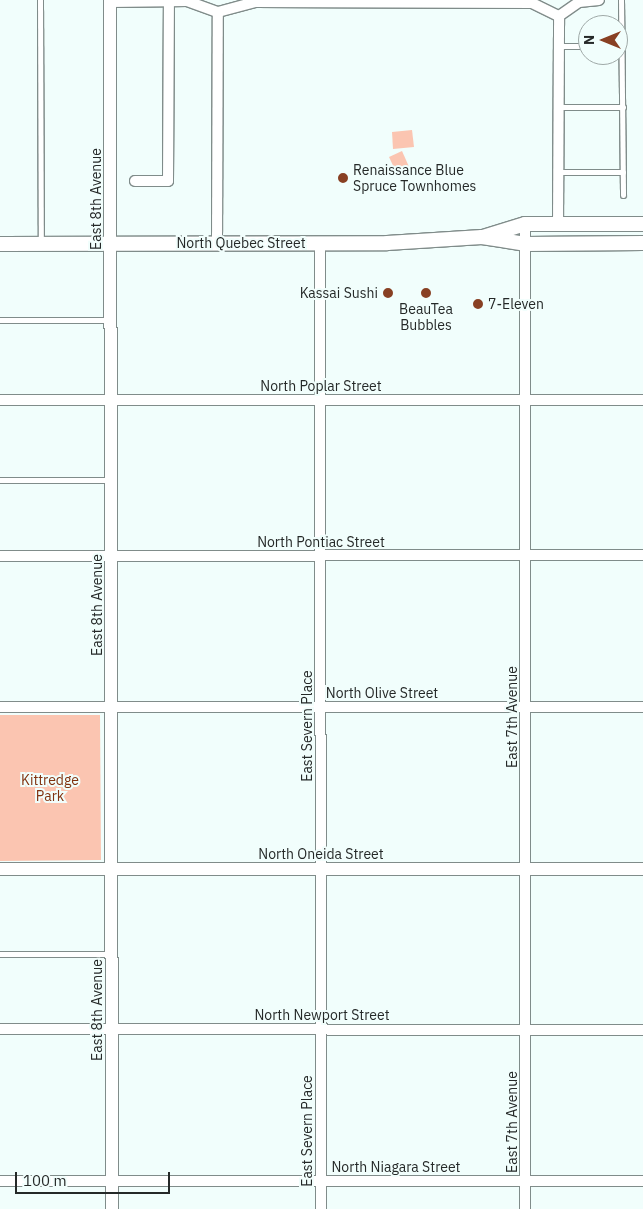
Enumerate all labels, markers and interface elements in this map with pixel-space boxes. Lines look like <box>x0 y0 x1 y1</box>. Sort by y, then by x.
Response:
north arrow <box>578 15 628 65</box>
text: N <box>580 35 598 45</box>
street label: East 8th Avenue <box>88 148 104 250</box>
place label: Renaissance Blue Spruce Townhomes <box>353 162 476 194</box>
marker: Renaissance Blue Spruce Townhomes <box>337 172 349 184</box>
street label: North Quebec Street <box>176 235 306 251</box>
place label: Kassai Sushi <box>300 285 378 301</box>
marker: Kassai Sushi <box>382 287 394 299</box>
marker: BeauTea Bubbles <box>420 287 432 299</box>
place label: 7-Eleven <box>488 296 544 312</box>
marker: 7-Eleven <box>472 298 484 310</box>
place label: BeauTea Bubbles <box>399 301 453 334</box>
street label: North Poplar Street <box>260 378 382 394</box>
street label: North Pontiac Street <box>257 534 385 550</box>
street label: East 8th Avenue <box>89 554 105 656</box>
street label: East 7th Avenue <box>504 666 520 768</box>
street label: East Severn Place <box>299 670 315 782</box>
street label: North Olive Street <box>326 685 438 701</box>
park label: Kittredge Park <box>21 772 79 804</box>
street label: North Oneida Street <box>258 846 384 862</box>
street label: East 8th Avenue <box>89 959 105 1061</box>
street label: North Newport Street <box>254 1007 390 1023</box>
street label: East 7th Avenue <box>504 1071 520 1173</box>
street label: East Severn Place <box>299 1075 315 1187</box>
street label: North Niagara Street <box>331 1159 461 1175</box>
scale bar <box>18 1162 172 1194</box>
text: 100 m <box>23 1171 67 1190</box>

